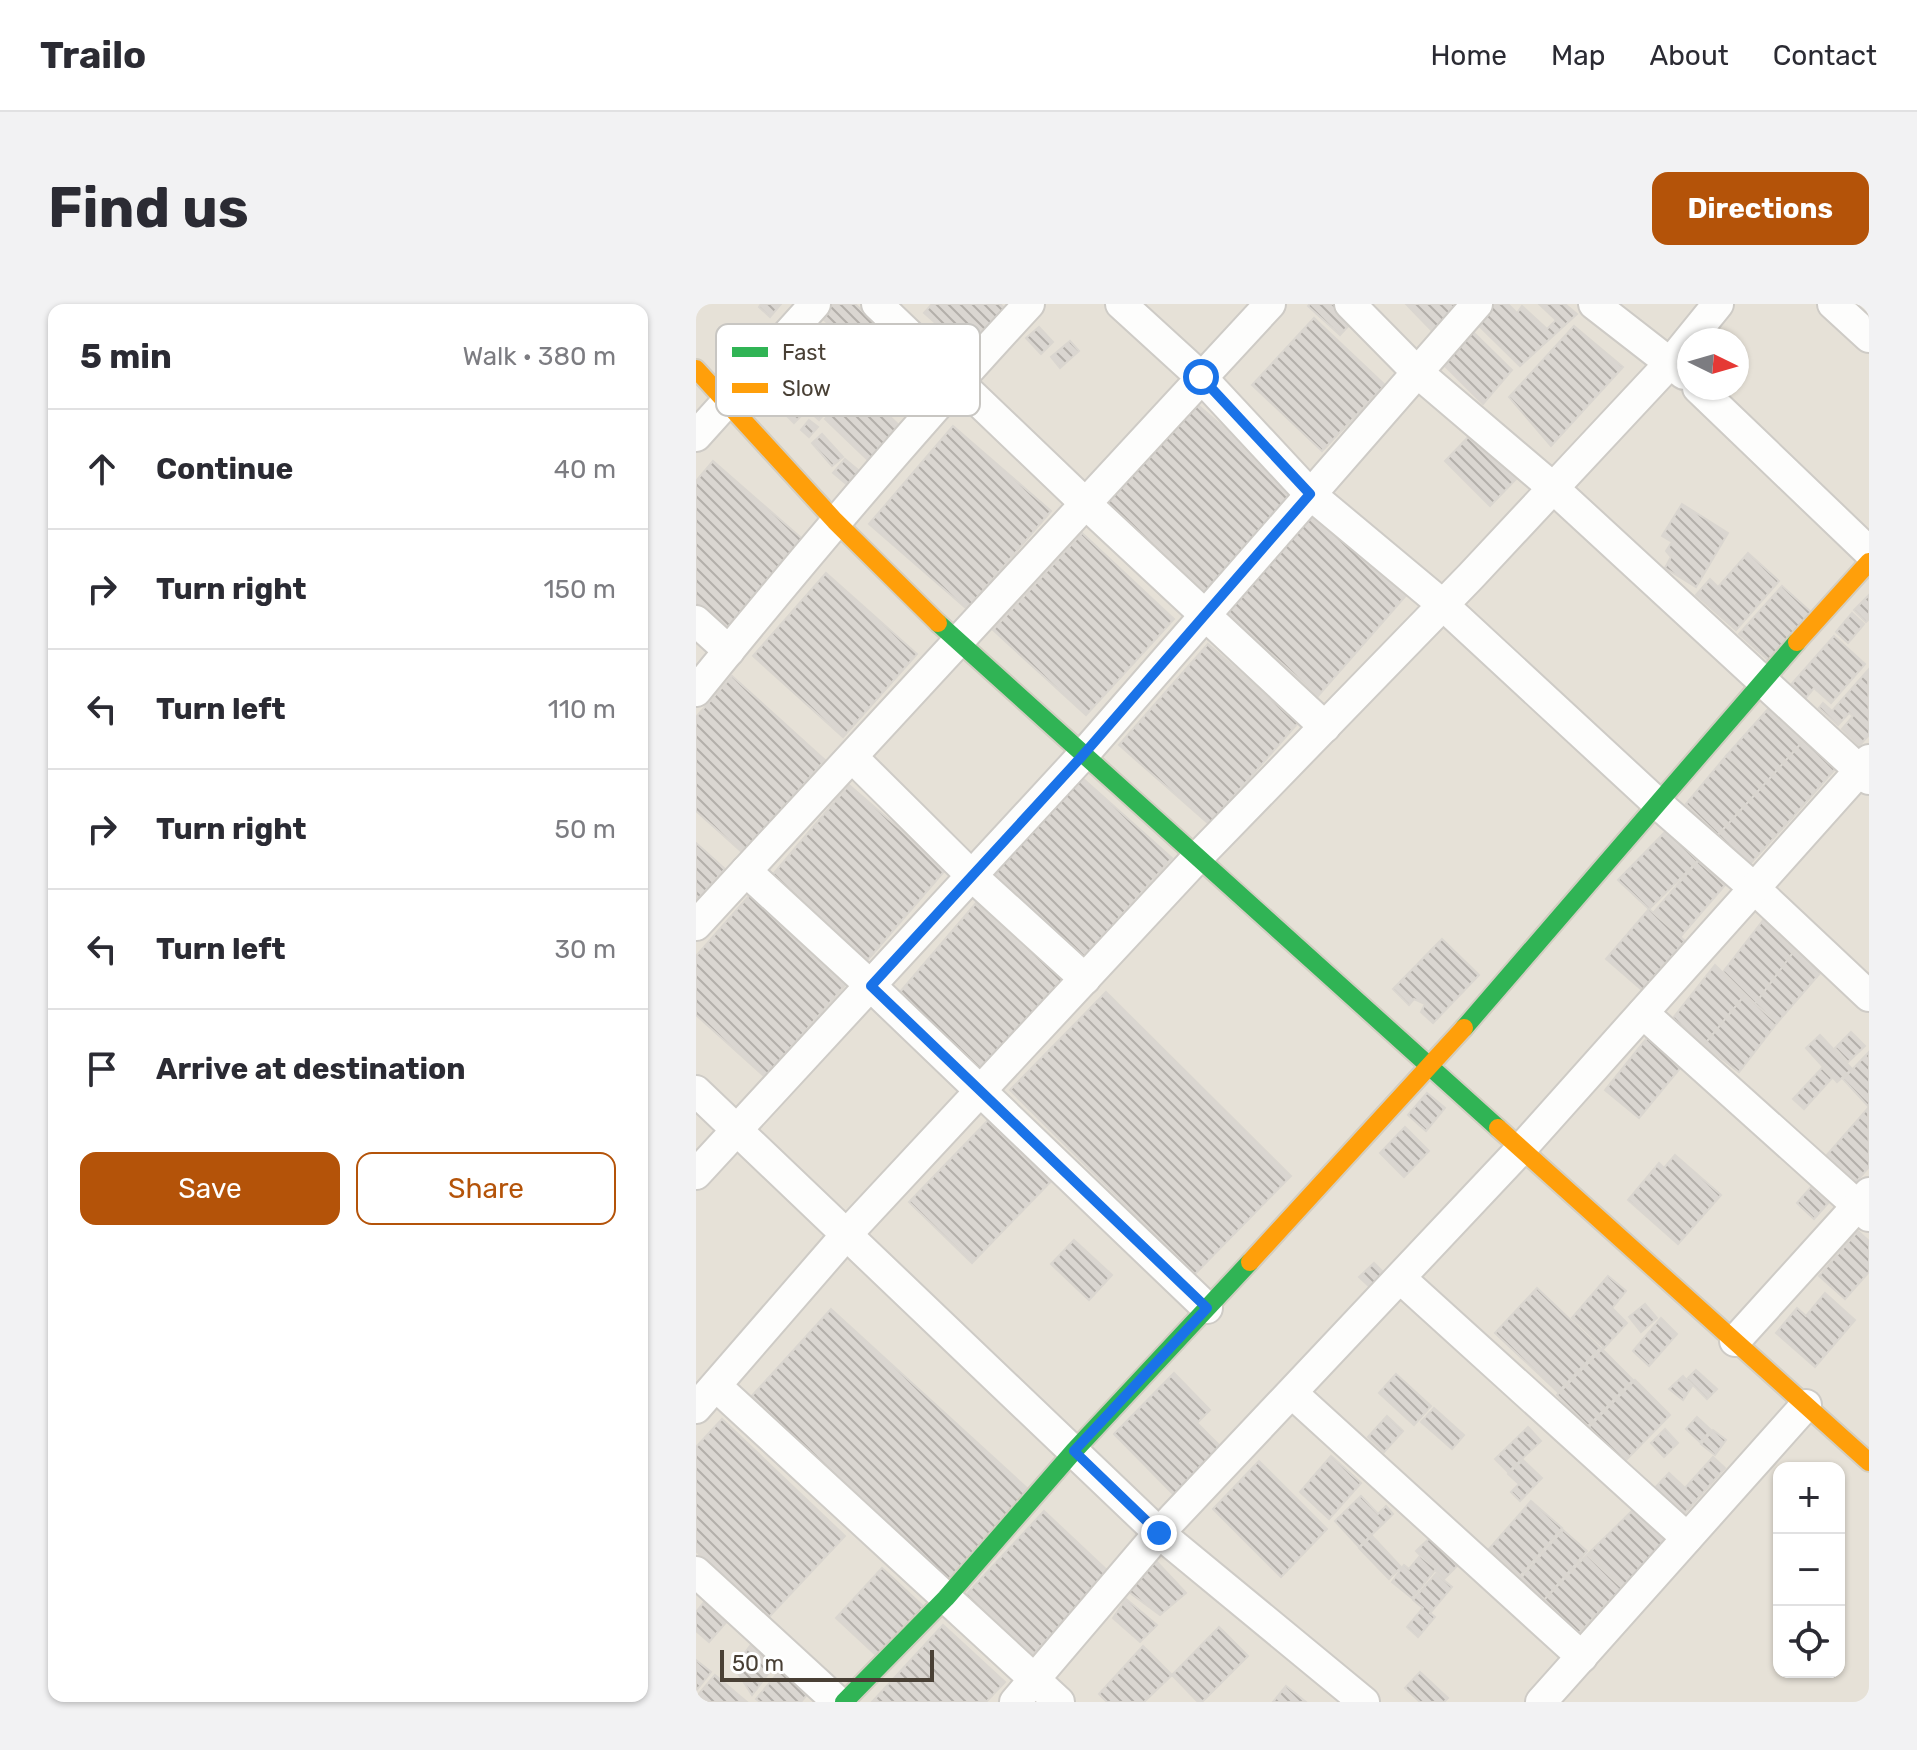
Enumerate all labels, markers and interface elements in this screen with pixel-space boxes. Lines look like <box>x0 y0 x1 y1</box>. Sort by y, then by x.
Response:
text: Trailo <box>40 32 146 78</box>
text: Home <box>1430 39 1507 72</box>
text: Map <box>1551 39 1605 72</box>
text: About <box>1649 39 1729 72</box>
text: Contact <box>1773 39 1877 72</box>
button: Directions <box>1652 172 1869 245</box>
text: Find us <box>48 175 249 241</box>
legend <box>716 324 980 416</box>
north arrow <box>1677 328 1749 400</box>
text: 5 min <box>80 336 172 377</box>
text: Fast <box>782 339 827 366</box>
text: Walk · 380 m <box>462 341 616 372</box>
route start <box>1183 359 1219 395</box>
text: Slow <box>782 375 831 402</box>
icon: ahead <box>80 447 124 491</box>
text: Continue <box>156 451 293 487</box>
text: 40 m <box>554 454 616 485</box>
icon: right <box>80 567 124 611</box>
text: Turn right <box>156 571 307 607</box>
text: 150 m <box>543 574 616 605</box>
icon: left <box>80 687 124 731</box>
text: Turn left <box>156 691 286 727</box>
text: 110 m <box>548 694 616 725</box>
icon: right <box>80 807 124 851</box>
text: Turn right <box>156 811 307 847</box>
text: 50 m <box>555 814 616 845</box>
icon: left <box>80 927 124 971</box>
text: Turn left <box>156 931 286 967</box>
text: 30 m <box>554 934 616 965</box>
icon: arrive <box>80 1047 124 1091</box>
text: Arrive at destination <box>156 1051 466 1087</box>
button: Save <box>80 1152 340 1225</box>
button: Share <box>356 1152 616 1225</box>
map controls <box>1773 1462 1845 1678</box>
button: + <box>1773 1462 1845 1534</box>
route end <box>1141 1515 1177 1551</box>
button: − <box>1773 1534 1845 1606</box>
button: locate <box>1773 1606 1845 1678</box>
scale bar <box>720 1646 934 1682</box>
text: 50 m <box>732 1650 784 1677</box>

